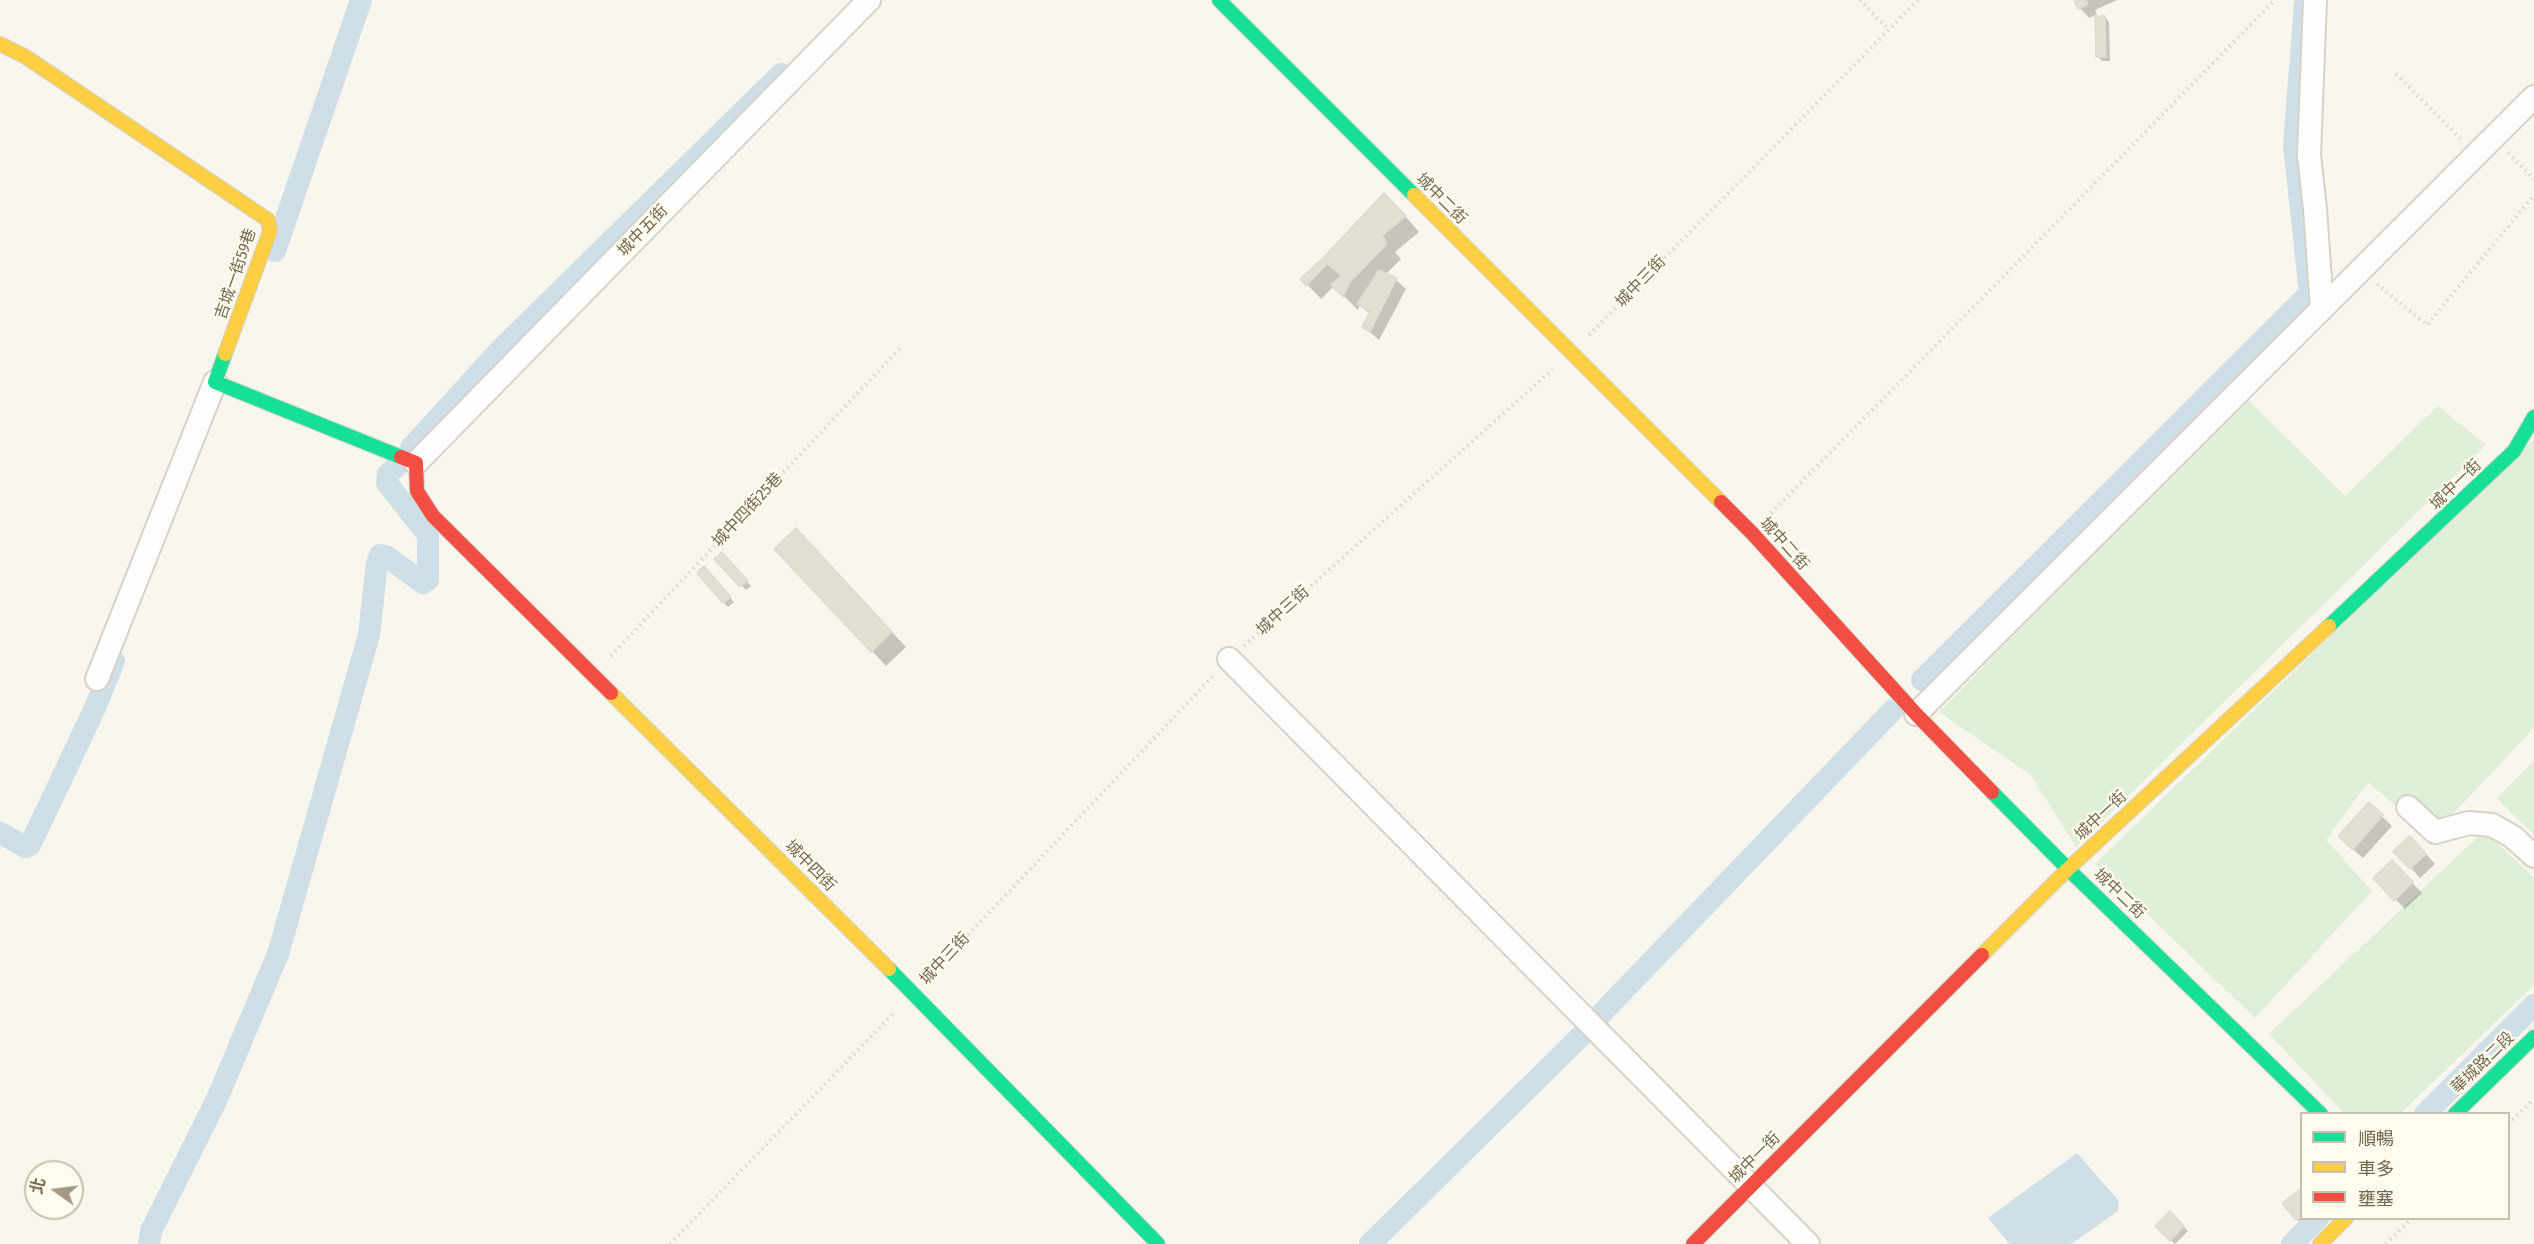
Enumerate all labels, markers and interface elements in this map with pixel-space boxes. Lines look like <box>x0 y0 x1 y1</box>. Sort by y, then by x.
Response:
street label: 城中二街 <box>1412 170 1470 228</box>
street label: 城中五街 <box>614 201 672 261</box>
street label: 吉城一街59巷 <box>211 226 261 322</box>
street label: 城中三街 <box>1612 252 1670 312</box>
street label: 城中一街 <box>2426 456 2486 514</box>
street label: 城中四街25巷 <box>709 469 787 551</box>
street label: 城中二街 <box>1755 514 1813 574</box>
street label: 城中三街 <box>1253 582 1313 640</box>
street label: 城中一街 <box>2071 787 2131 845</box>
street label: 城中四街 <box>781 837 839 895</box>
street label: 城中二街 <box>2089 865 2149 923</box>
street label: 城中三街 <box>916 929 974 989</box>
street label: 華城路二段 <box>2448 1028 2518 1098</box>
legend <box>2300 1112 2510 1220</box>
text: 順暢 <box>2358 1128 2394 1150</box>
street label: 城中一街 <box>1726 1129 1784 1187</box>
text: 車多 <box>2358 1158 2394 1180</box>
north arrow <box>24 1160 84 1220</box>
text: 北 <box>27 1176 49 1196</box>
text: 壅塞 <box>2358 1188 2394 1210</box>

